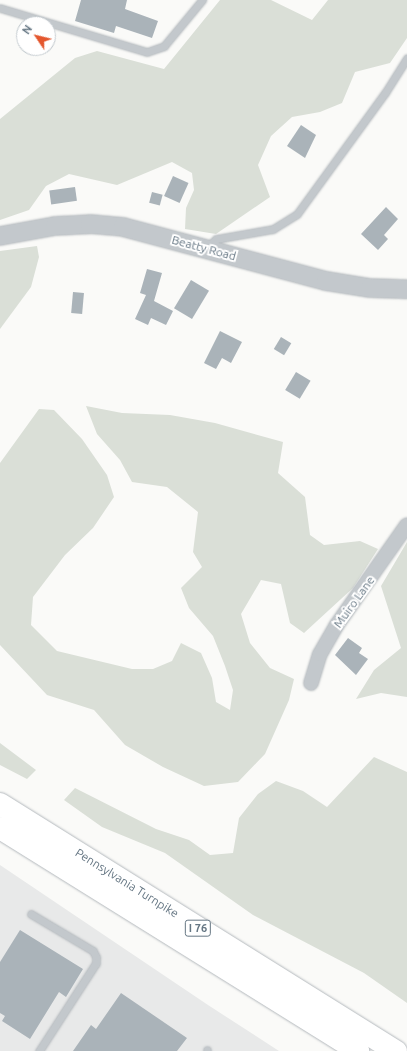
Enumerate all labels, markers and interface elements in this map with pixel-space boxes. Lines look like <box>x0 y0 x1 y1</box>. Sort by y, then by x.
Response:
north arrow <box>16 16 56 56</box>
text: N <box>20 23 34 36</box>
street label: Beatty Road <box>170 232 238 264</box>
street label: Muiro Lane <box>330 573 378 631</box>
street label: Pennsylvania Turnpike <box>73 845 181 921</box>
road number: I 76 <box>184 919 212 937</box>

